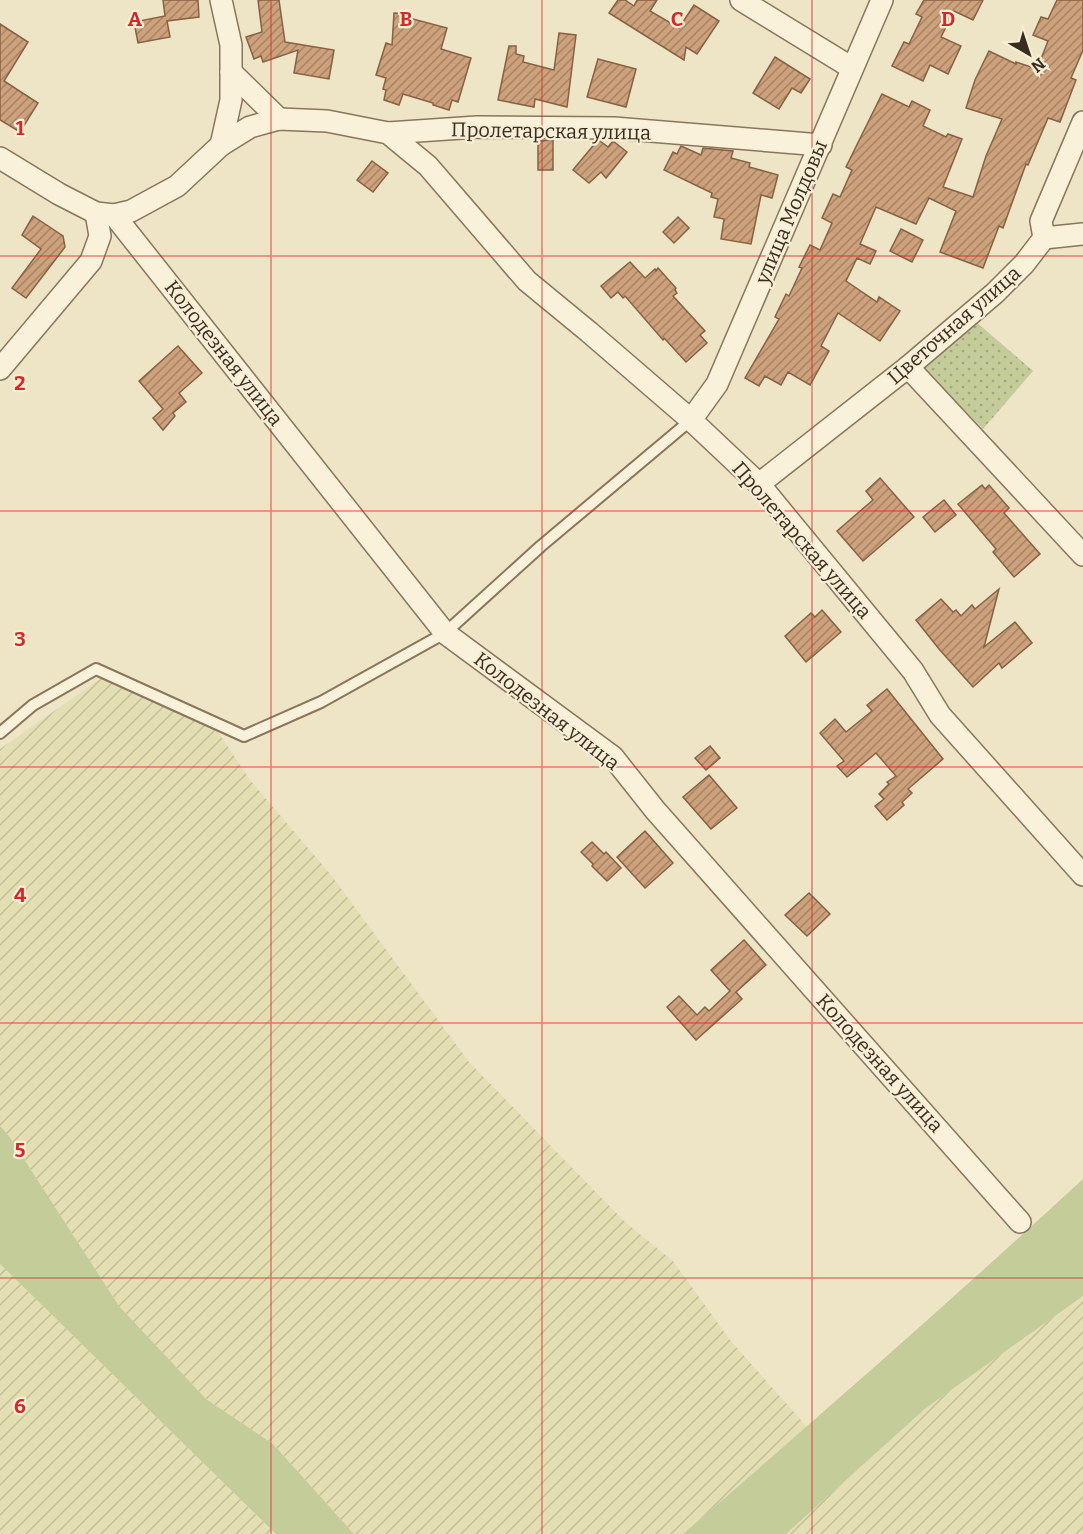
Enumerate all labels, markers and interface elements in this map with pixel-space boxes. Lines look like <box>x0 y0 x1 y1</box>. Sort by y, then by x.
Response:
text: A <box>128 7 143 31</box>
text: B <box>400 7 413 31</box>
text: C <box>671 7 683 31</box>
text: D <box>941 7 955 31</box>
north arrow <box>999 24 1059 84</box>
text: N <box>1027 54 1049 77</box>
text: 1 <box>16 116 25 140</box>
street label: Пролетарская улица <box>451 117 651 145</box>
street label: улица Молдовы <box>750 136 832 288</box>
street label: Цветочная улица <box>883 261 1025 389</box>
street label: Колодезная улица <box>160 276 288 430</box>
text: 2 <box>14 371 26 395</box>
street label: Пролетарская улица <box>727 457 877 623</box>
text: 3 <box>14 627 26 651</box>
street label: Колодезная улица <box>470 647 624 775</box>
text: 4 <box>14 883 26 907</box>
street label: Колодезная улица <box>812 989 948 1137</box>
text: 5 <box>15 1138 26 1162</box>
text: 6 <box>14 1394 26 1418</box>

